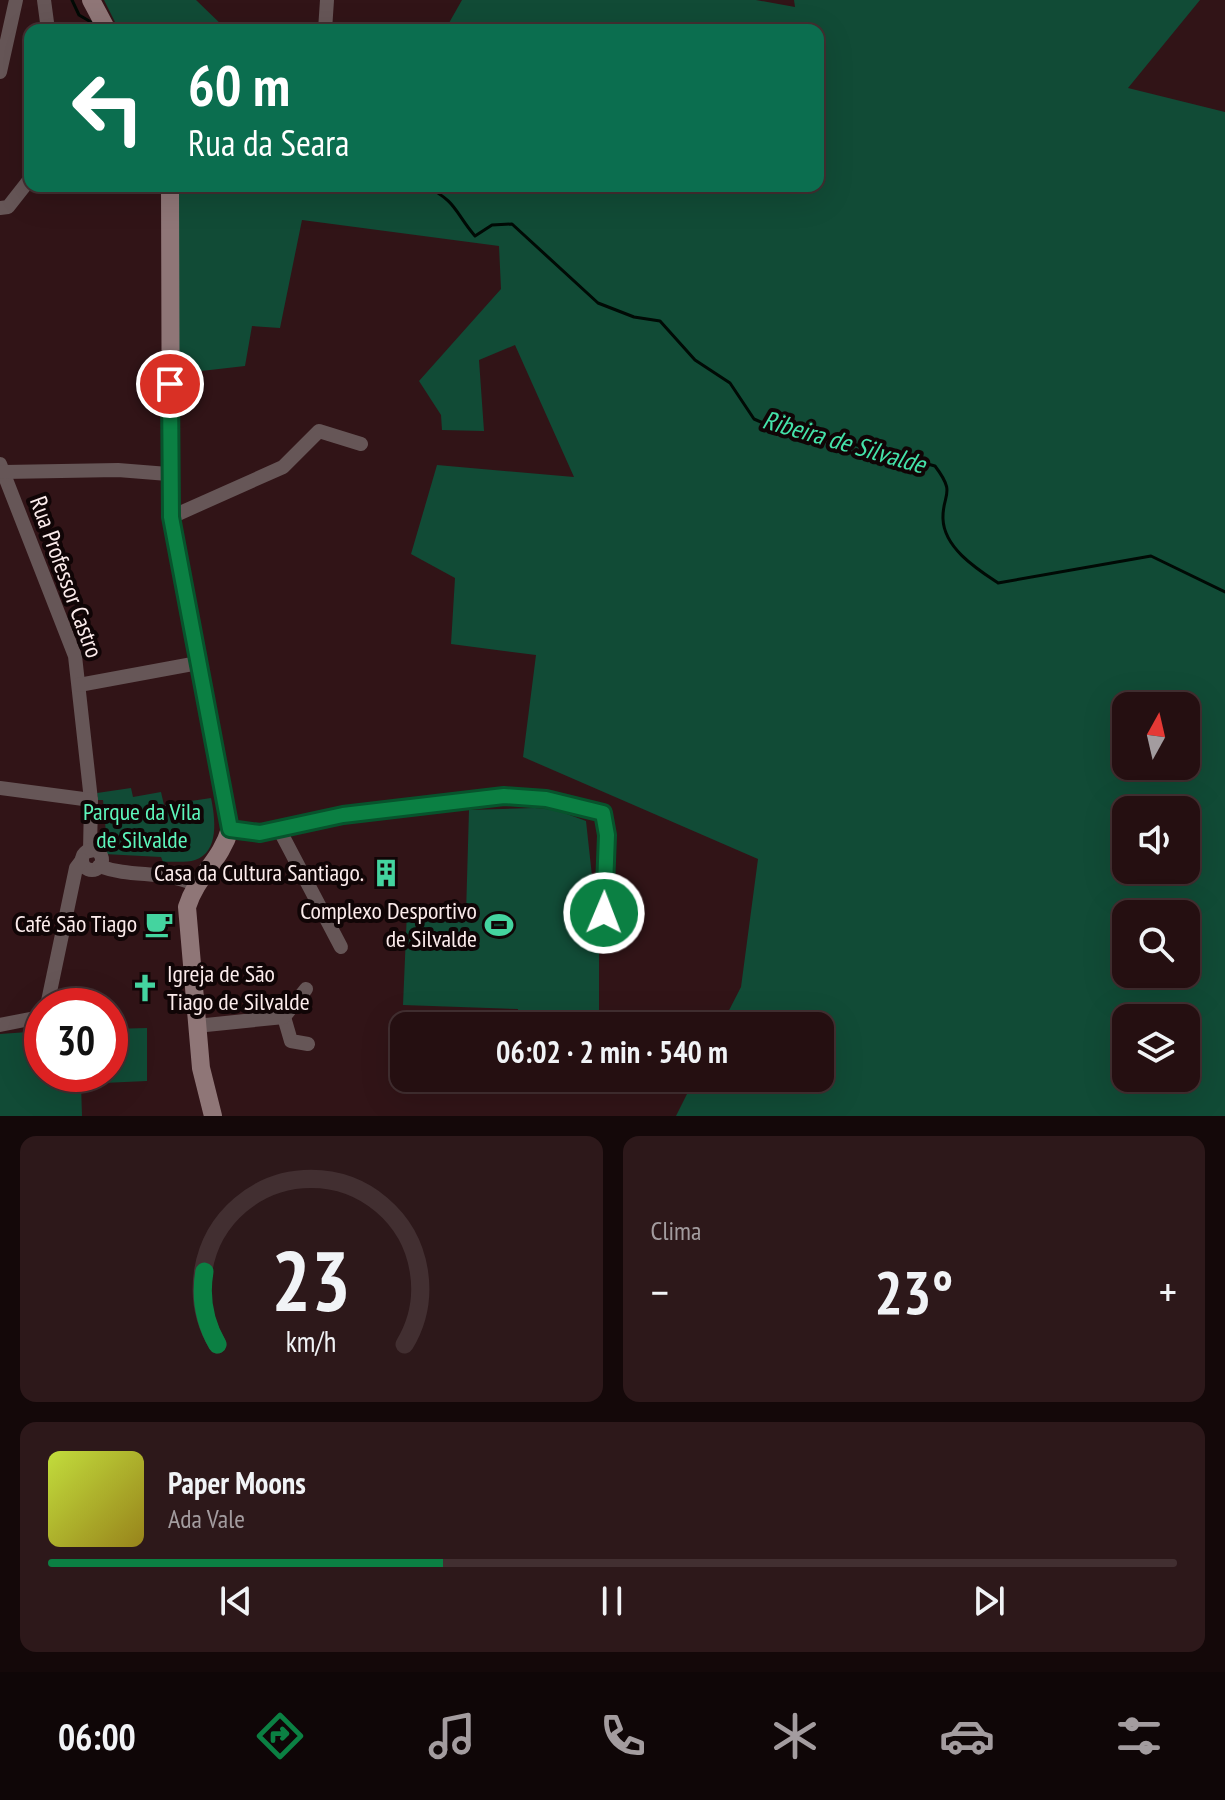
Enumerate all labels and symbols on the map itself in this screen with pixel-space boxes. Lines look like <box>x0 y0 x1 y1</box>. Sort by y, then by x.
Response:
pin <box>136 350 204 418</box>
water label: Ribeira de Silvalde <box>759 403 931 481</box>
street label: Rua Professor Castro <box>23 492 110 662</box>
north arrow <box>1112 692 1200 780</box>
park label: Parque da Vila de Silvalde <box>83 796 201 855</box>
place label: Casa da Cultura Santiago. <box>154 857 364 888</box>
building icon: Casa da Cultura Santiago. <box>371 858 401 888</box>
position arrow <box>562 871 646 955</box>
place label: Complexo Desportivo de Silvalde <box>300 895 477 954</box>
place label: Café São Tiago <box>15 908 137 939</box>
cafe icon: Café São Tiago <box>144 909 174 939</box>
sports icon: Complexo Desportivo de Silvalde <box>484 910 514 940</box>
place label: Igreja de São Tiago de Silvalde <box>167 958 310 1017</box>
church icon: Igreja de São Tiago de Silvalde <box>130 973 160 1003</box>
speed limit sign: 30 <box>24 988 128 1092</box>

